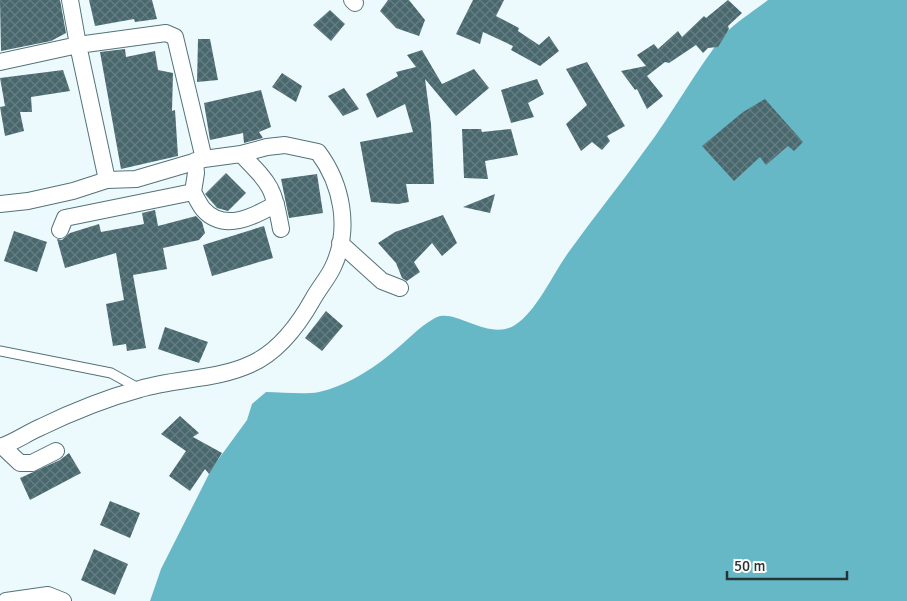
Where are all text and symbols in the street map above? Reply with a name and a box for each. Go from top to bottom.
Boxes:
scale bar [727,548,847,580]
text: 50 m [734,557,765,575]

